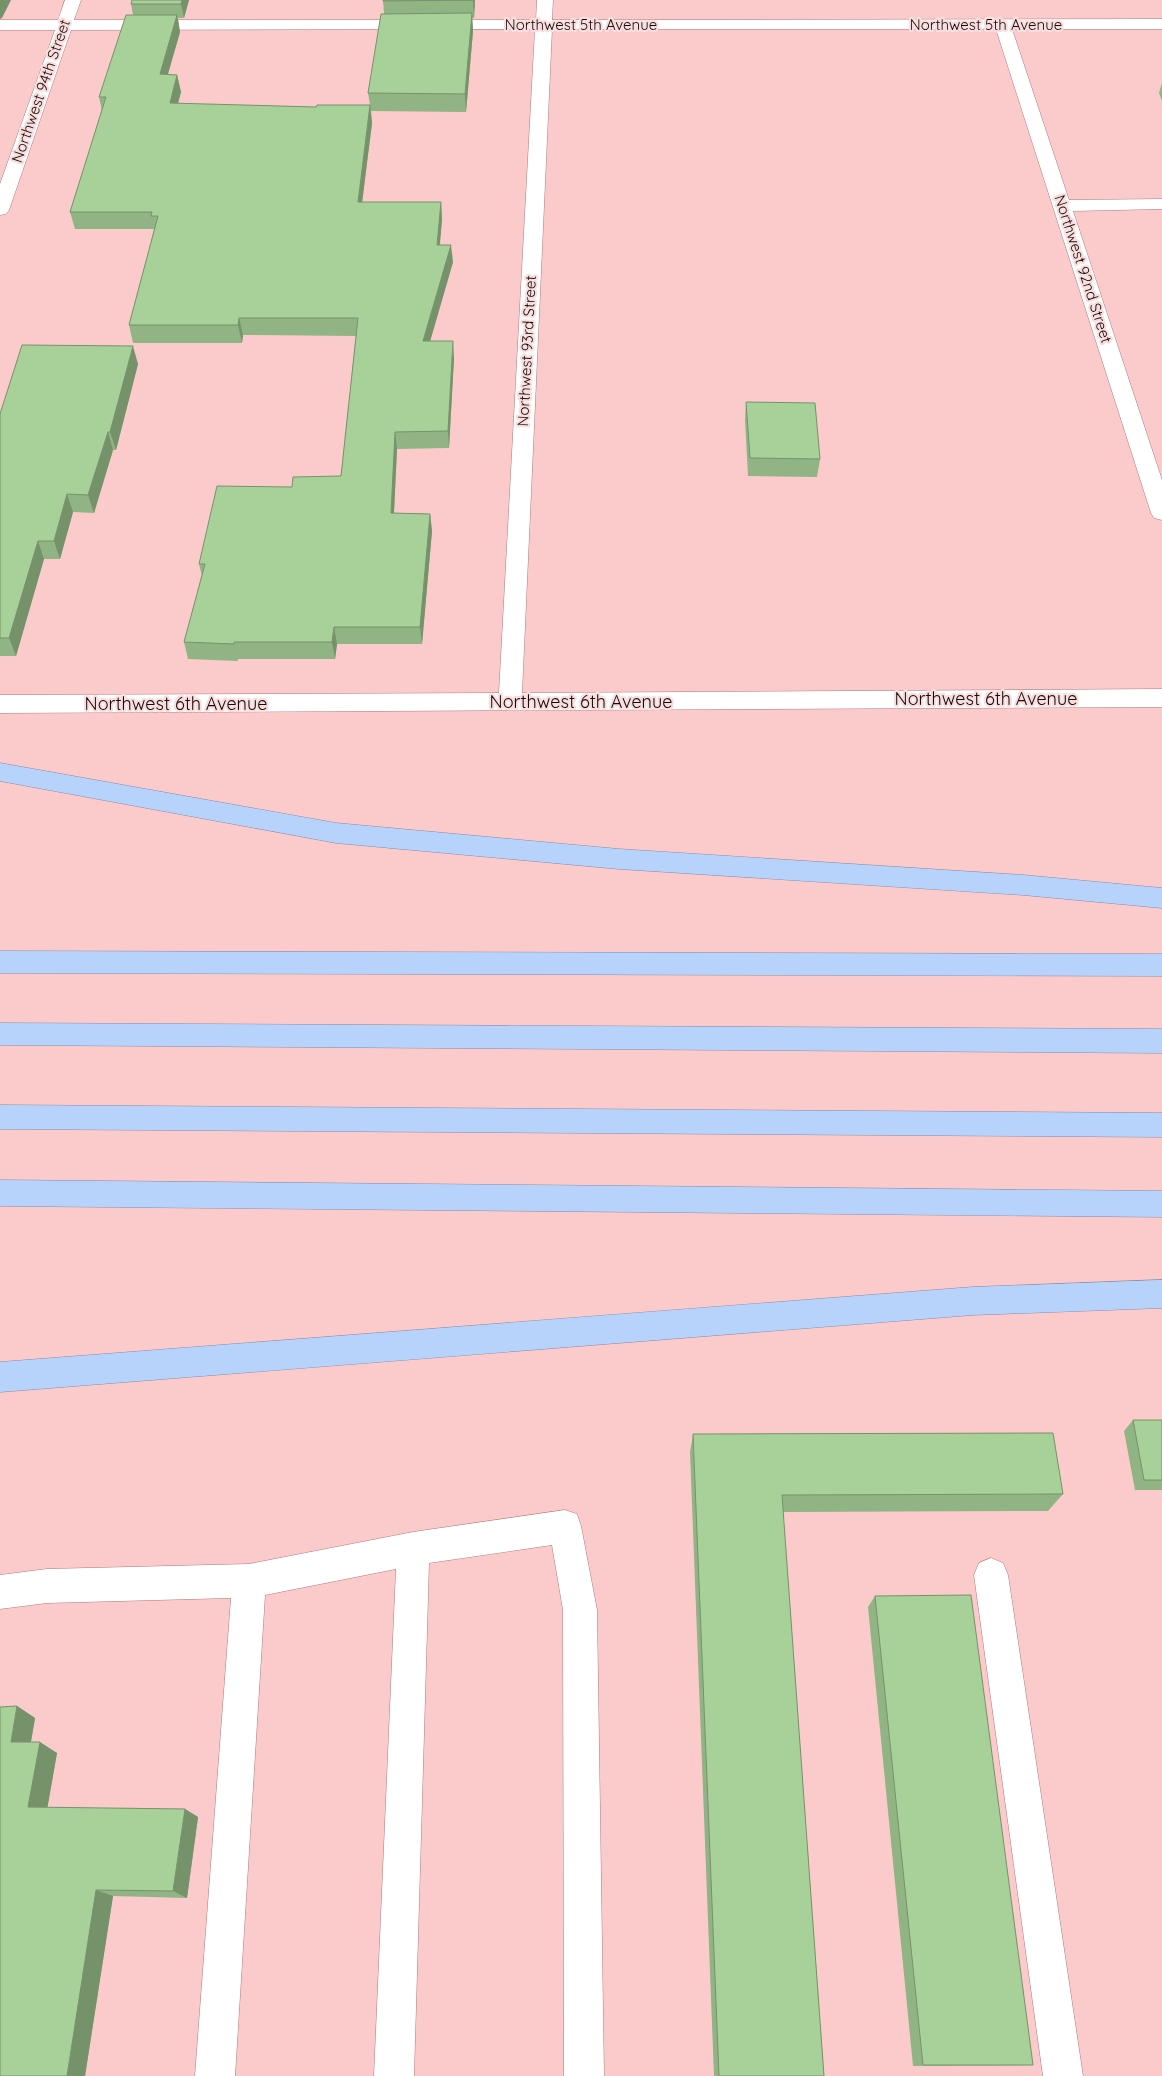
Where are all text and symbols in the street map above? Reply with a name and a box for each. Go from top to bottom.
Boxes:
street label: Northwest 5th Avenue [505,15,657,34]
street label: Northwest 5th Avenue [910,15,1062,34]
street label: Northwest 94th Street [7,17,74,165]
street label: Northwest 92nd Street [1051,192,1116,345]
street label: Northwest 93rd Street [513,275,540,427]
street label: Northwest 6th Avenue [895,687,1077,710]
street label: Northwest 6th Avenue [490,690,672,713]
street label: Northwest 6th Avenue [85,692,267,715]

